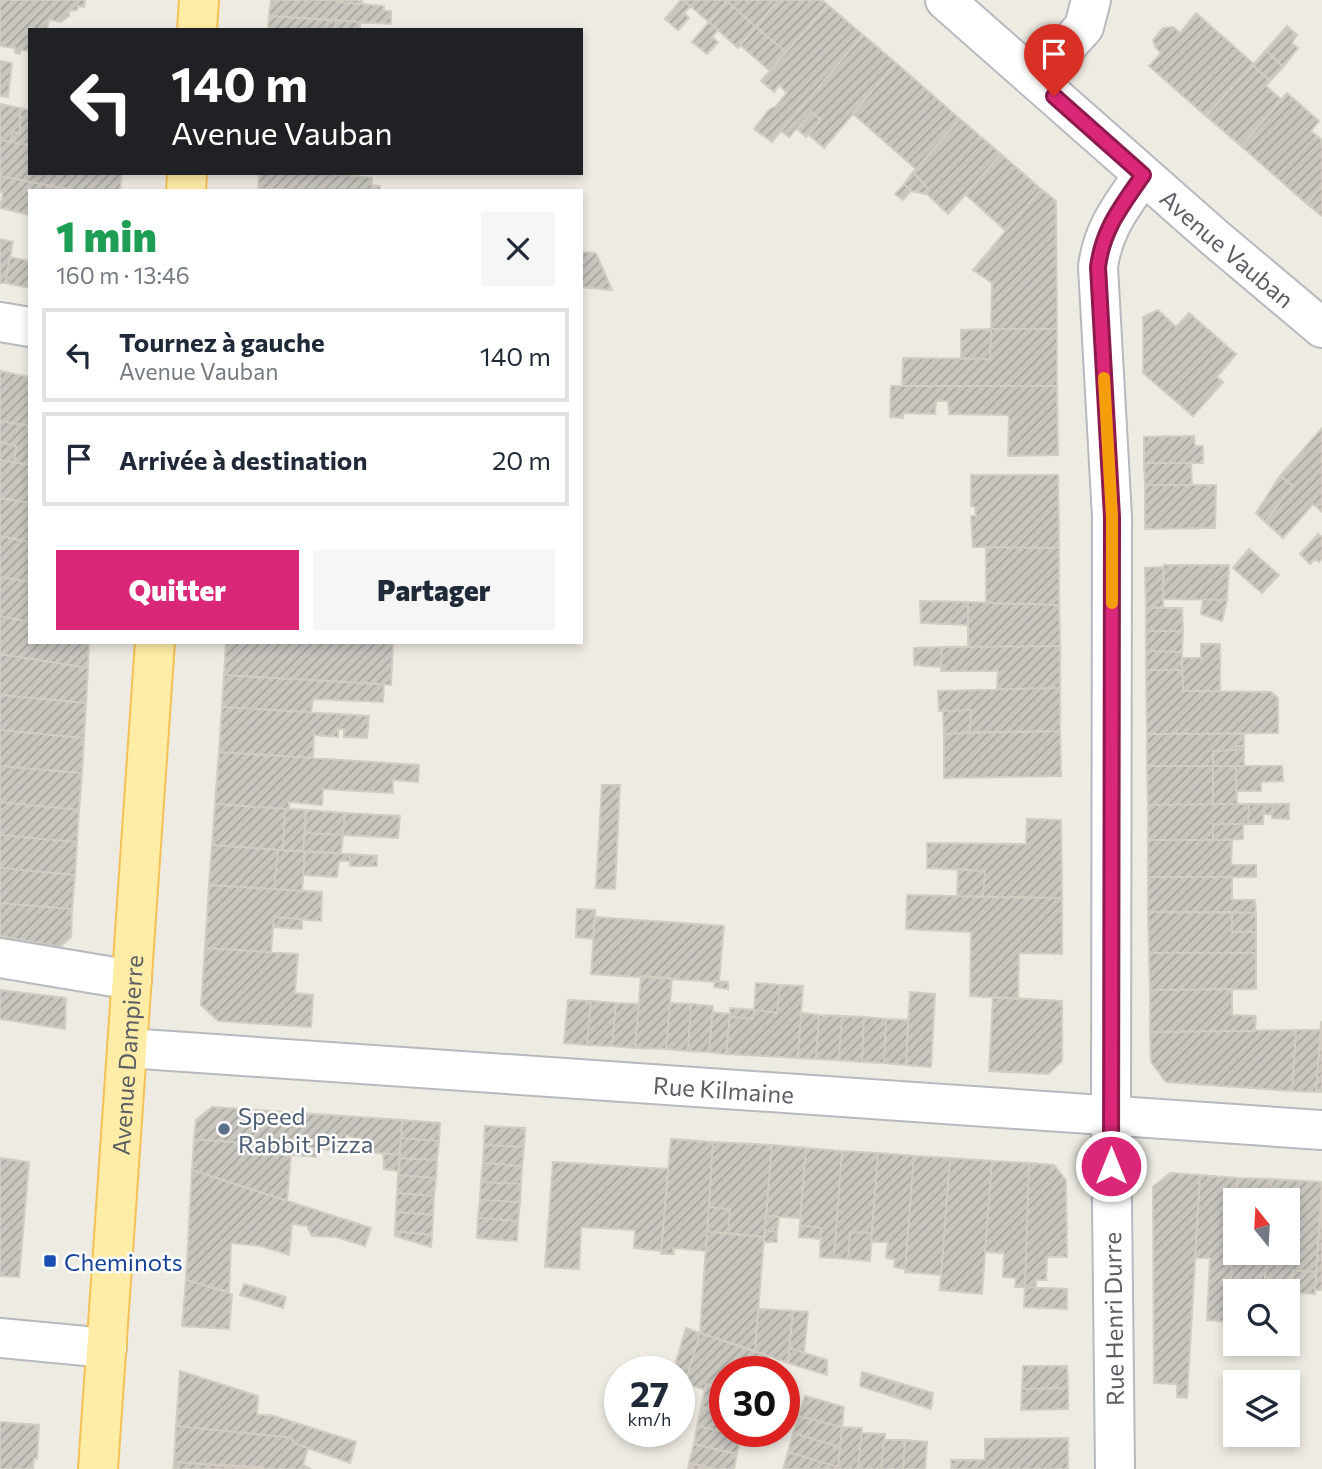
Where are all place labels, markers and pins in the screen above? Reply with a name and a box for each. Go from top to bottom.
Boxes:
pin [1024,24,1084,96]
place label: Speed Rabbit Pizza [238,1101,373,1158]
marker: Speed Rabbit Pizza [216,1121,232,1137]
place label: Cheminots [64,1247,183,1276]
marker: Cheminots [42,1253,58,1269]

